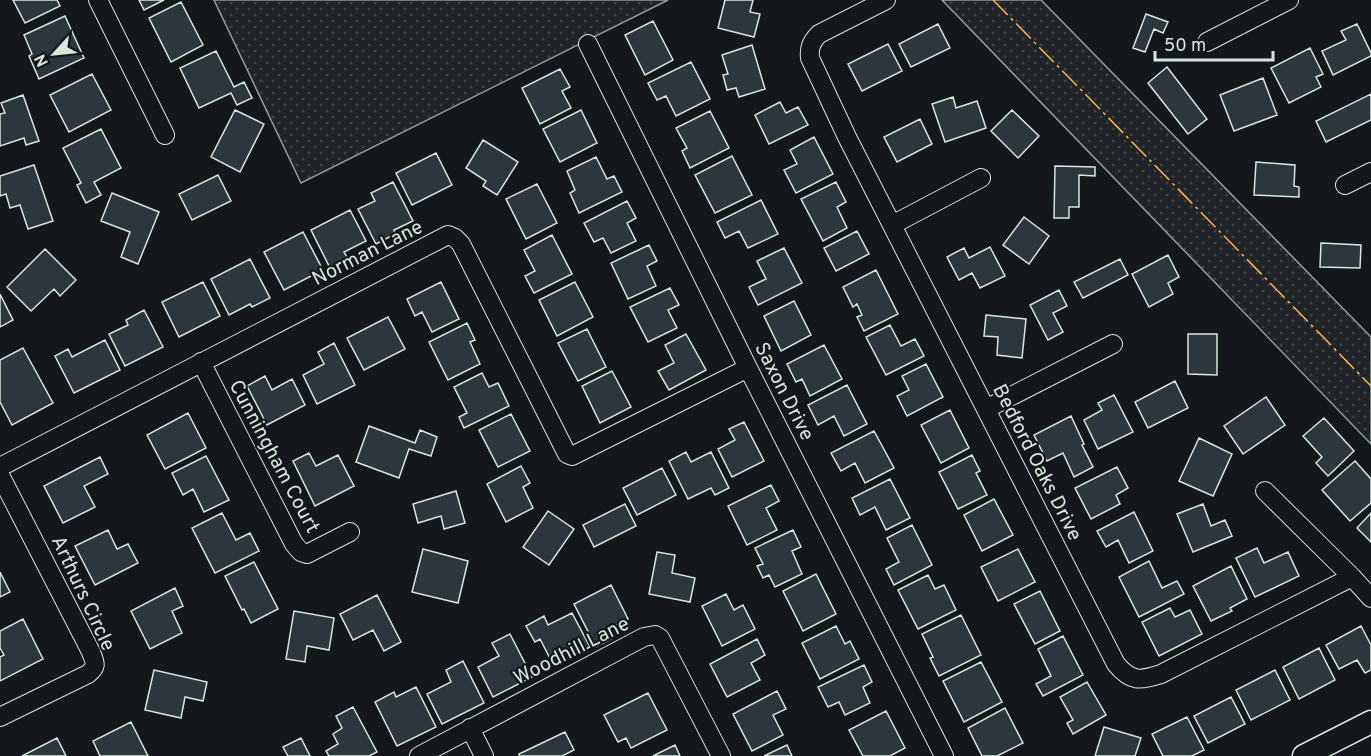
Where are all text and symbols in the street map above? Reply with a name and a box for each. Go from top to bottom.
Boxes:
north arrow [24,24,84,84]
scale bar [1155,24,1274,62]
text: 50 m [1164,35,1206,58]
text: N [31,50,54,70]
street label: Norman Lane [308,215,428,293]
street label: Saxon Drive [747,338,819,445]
street label: Cunningham Court [222,376,325,538]
street label: Bedford Oaks Drive [985,380,1087,546]
street label: Arthurs Circle [44,532,120,656]
street label: Woodhill Lane [510,612,634,692]

